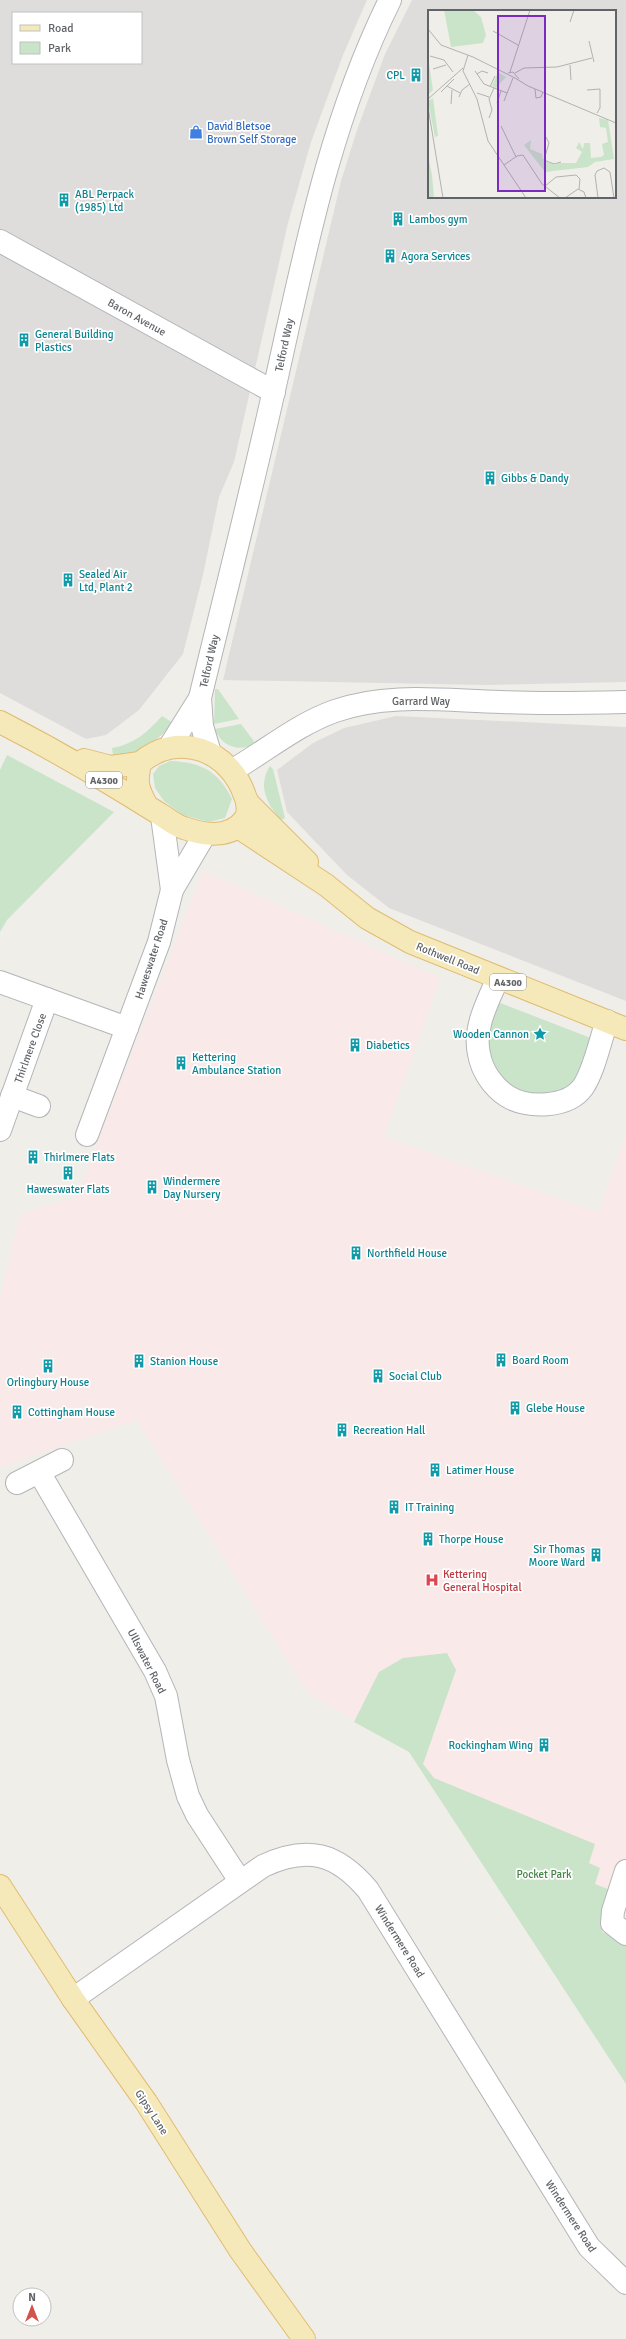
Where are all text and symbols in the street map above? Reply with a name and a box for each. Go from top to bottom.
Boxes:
inset map [428,10,616,198]
legend [12,12,142,64]
text: Road [48,21,74,36]
text: Park [48,41,71,56]
building icon: CPL [408,67,424,83]
place label: CPL [386,69,405,82]
place label: David Bletsoe Brown Self Storage [207,120,297,146]
shop icon: David Bletsoe Brown Self Storage [188,124,204,140]
place label: ABL Perpack (1985) Ltd [75,188,134,214]
building icon: ABL Perpack (1985) Ltd [56,192,72,208]
building icon: Lambos gym [390,211,406,227]
place label: Lambos gym [409,213,468,226]
building icon: Agora Services [382,248,398,264]
place label: Agora Services [401,250,471,263]
street label: Baron Avenue [105,296,168,339]
street label: Telford Way [272,316,297,373]
place label: General Building Plastics [35,328,114,354]
building icon: General Building Plastics [16,332,32,348]
building icon: Gibbs & Dandy [482,470,498,486]
place label: Gibbs & Dandy [501,472,570,485]
place label: Sealed Air Ltd, Plant 2 [79,568,133,594]
building icon: Sealed Air Ltd, Plant 2 [60,572,76,588]
street label: Telford Way [197,632,222,689]
street label: Garrard Way [392,695,451,708]
road number: A4300 [86,772,122,788]
street label: Haweswater Road [132,917,171,1001]
street label: Rothwell Road [414,940,482,977]
road number: A4300 [490,974,526,990]
street label: Thirlmere Close [12,1011,49,1085]
place icon: Wooden Cannon [532,1026,548,1042]
place label: Wooden Cannon [453,1028,529,1041]
building icon: Diabetics [347,1037,363,1053]
place label: Diabetics [366,1039,410,1052]
place label: Kettering Ambulance Station [192,1051,281,1077]
building icon: Kettering Ambulance Station [173,1055,189,1071]
building icon: Thirlmere Flats [25,1149,41,1165]
place label: Thirlmere Flats [44,1151,115,1164]
building icon: Haweswater Flats [60,1165,76,1181]
place label: Windermere Day Nursery [163,1175,221,1201]
building icon: Windermere Day Nursery [144,1179,160,1195]
place label: Haweswater Flats [26,1183,110,1196]
building icon: Northfield House [348,1245,364,1261]
place label: Northfield House [367,1247,447,1260]
building icon: Board Room [493,1352,509,1368]
building icon: Stanion House [131,1353,147,1369]
place label: Board Room [512,1354,569,1367]
place label: Stanion House [150,1355,218,1368]
building icon: Orlingbury House [40,1358,56,1374]
building icon: Social Club [370,1368,386,1384]
place label: Social Club [389,1370,442,1383]
place label: Orlingbury House [7,1376,89,1389]
building icon: Glebe House [507,1400,523,1416]
place label: Glebe House [526,1402,585,1415]
building icon: Cottingham House [9,1404,25,1420]
place label: Cottingham House [28,1406,115,1419]
building icon: Recreation Hall [334,1422,350,1438]
place label: Recreation Hall [353,1424,425,1437]
building icon: Latimer House [427,1462,443,1478]
place label: Latimer House [446,1464,514,1477]
building icon: IT Training [386,1499,402,1515]
place label: IT Training [405,1501,454,1514]
building icon: Thorpe House [420,1531,436,1547]
place label: Thorpe House [439,1533,503,1546]
place label: Sir Thomas Moore Ward [529,1543,585,1569]
building icon: Sir Thomas Moore Ward [588,1547,604,1563]
place label: Kettering General Hospital [443,1568,522,1594]
hospital icon: Kettering General Hospital [424,1572,440,1588]
street label: Ullswater Road [125,1627,169,1696]
building icon: Rockingham Wing [536,1737,552,1753]
place label: Rockingham Wing [449,1739,533,1752]
park label: Pocket Park [516,1868,572,1881]
street label: Windermere Road [372,1903,427,1980]
street label: Gipsy Lane [132,2087,171,2137]
street label: Windermere Road [542,2178,599,2255]
north arrow [12,2287,52,2327]
text: N [28,2291,36,2304]

